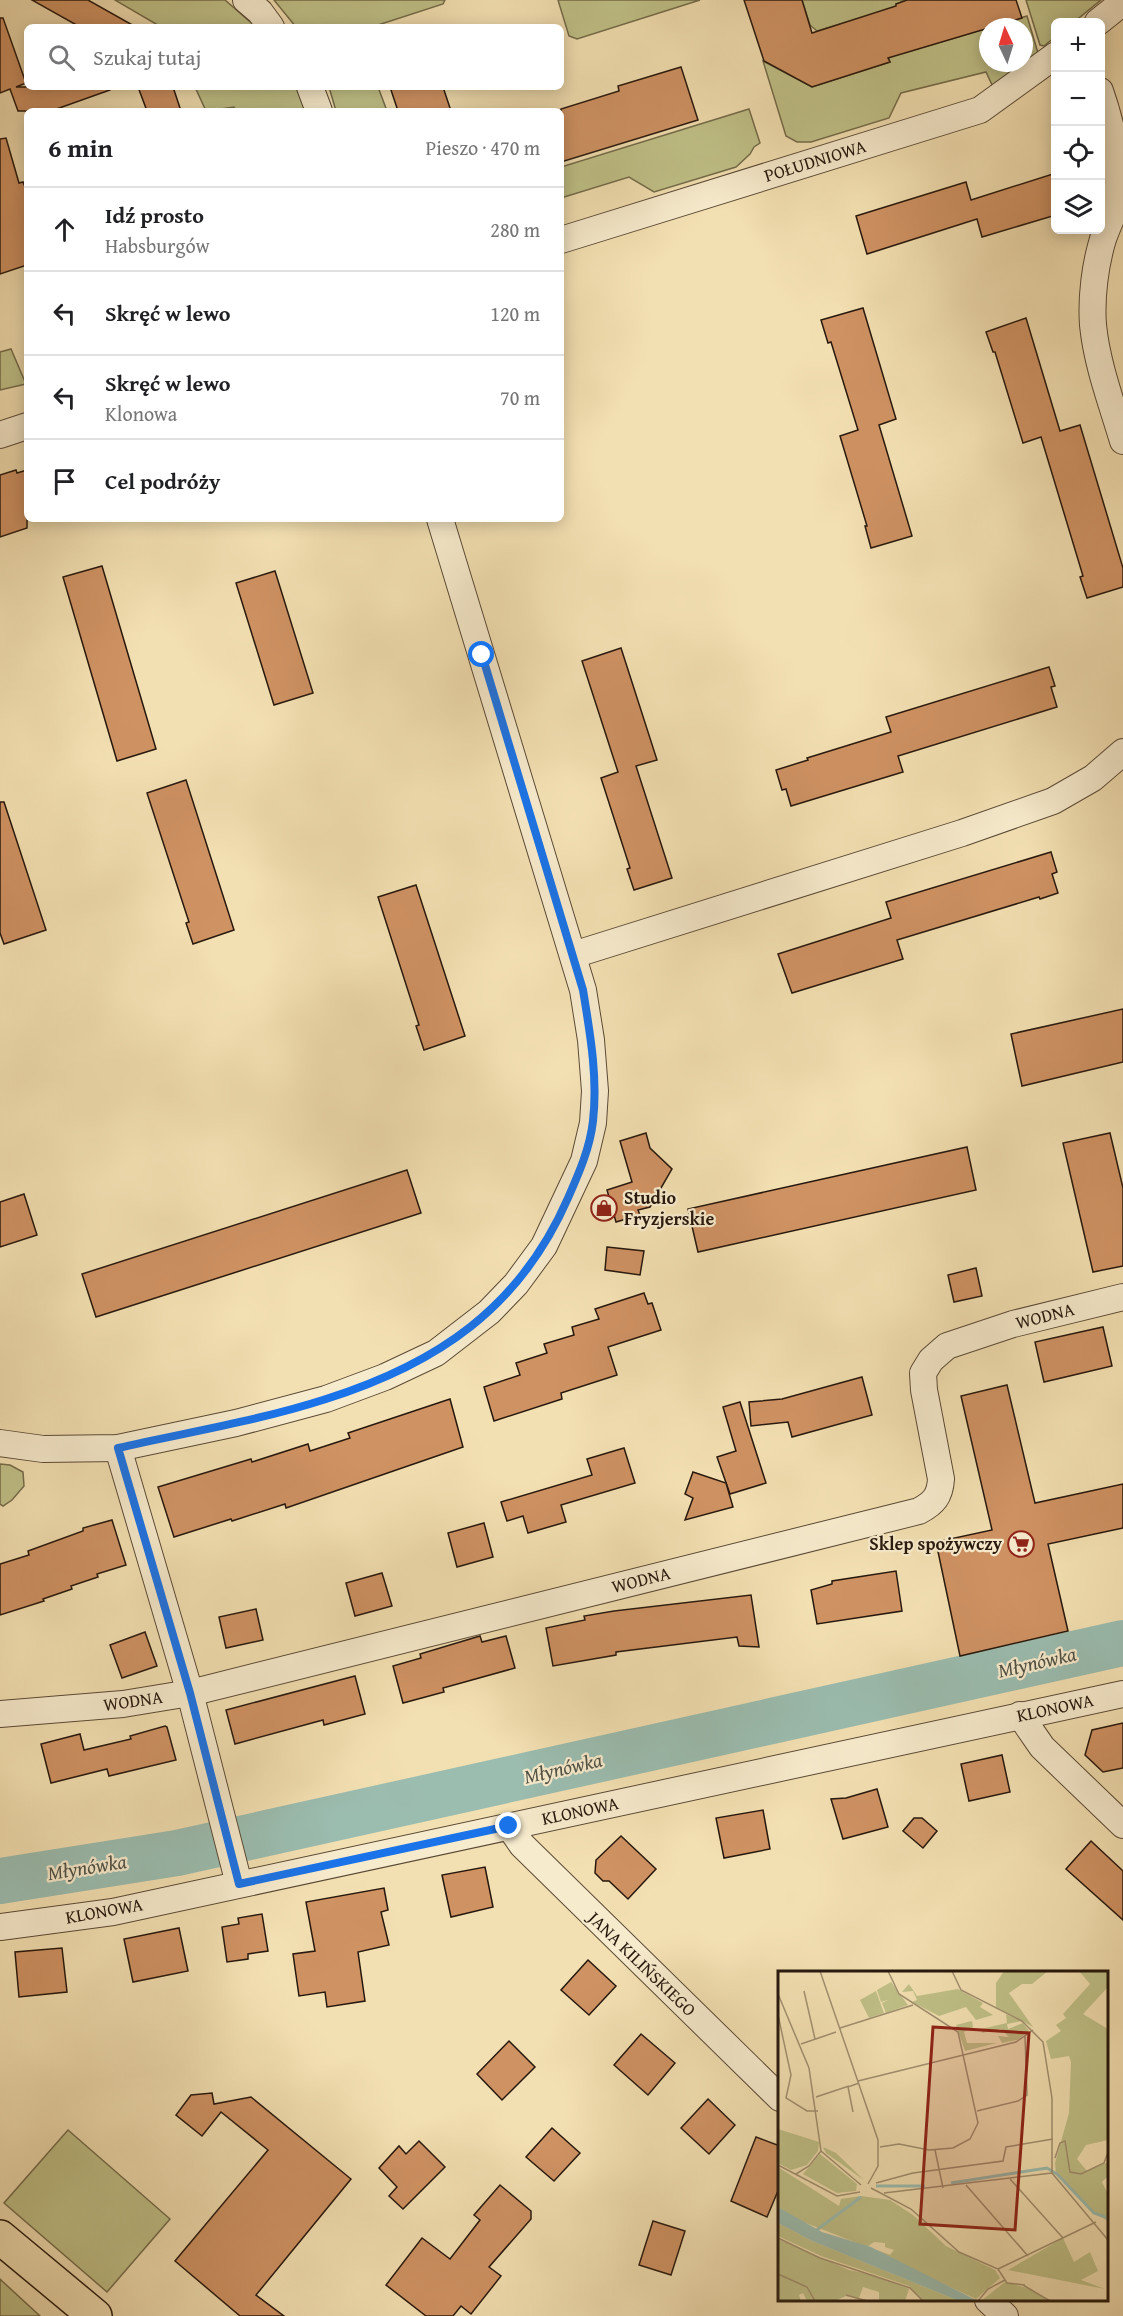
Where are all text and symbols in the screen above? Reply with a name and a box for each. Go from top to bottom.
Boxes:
north arrow [979,18,1033,72]
map controls [1051,18,1105,234]
button: + [1051,18,1105,72]
search box [24,24,564,90]
icon: search [45,41,78,74]
text: Szukaj tutaj [93,41,201,73]
button: − [1051,72,1105,126]
button: locate [1051,126,1105,180]
text: 6 min [48,128,113,167]
street label: POŁUDNIOWA [761,132,869,189]
text: Pieszo · 470 m [426,133,540,162]
button: layers [1051,180,1105,234]
text: Idź prosto [105,199,204,231]
icon: ahead [48,213,81,246]
text: 280 m [490,215,540,244]
text: Habsburgów [105,231,210,260]
icon: left [48,297,81,330]
text: Skręć w lewo [105,297,231,329]
text: 120 m [490,299,540,328]
text: Skręć w lewo [105,367,231,399]
icon: left [48,381,81,414]
text: 70 m [500,383,540,412]
text: Klonowa [105,399,177,428]
icon: arrive [48,465,81,498]
text: Cel podróży [105,465,220,497]
route start [468,641,494,667]
place label: Studio Fryzjerskie [624,1184,714,1232]
shop icon: Studio Fryzjerskie [589,1193,619,1223]
street label: WODNA [1013,1295,1077,1336]
supermarket icon: Sklep spożywczy [1006,1529,1036,1559]
place label: Sklep spożywczy [869,1530,1003,1557]
street label: WODNA [609,1559,673,1600]
water label: Młynówka [995,1638,1080,1685]
street label: WODNA [102,1683,164,1718]
street label: KLONOWA [1014,1686,1096,1729]
water label: Młynówka [521,1744,606,1791]
street label: KLONOWA [539,1789,621,1832]
route end [495,1812,521,1838]
water label: Młynówka [45,1846,129,1887]
street label: KLONOWA [63,1890,145,1931]
street label: JANA KILIŃSKIEGO [581,1904,703,2022]
inset map [778,1971,1108,2301]

